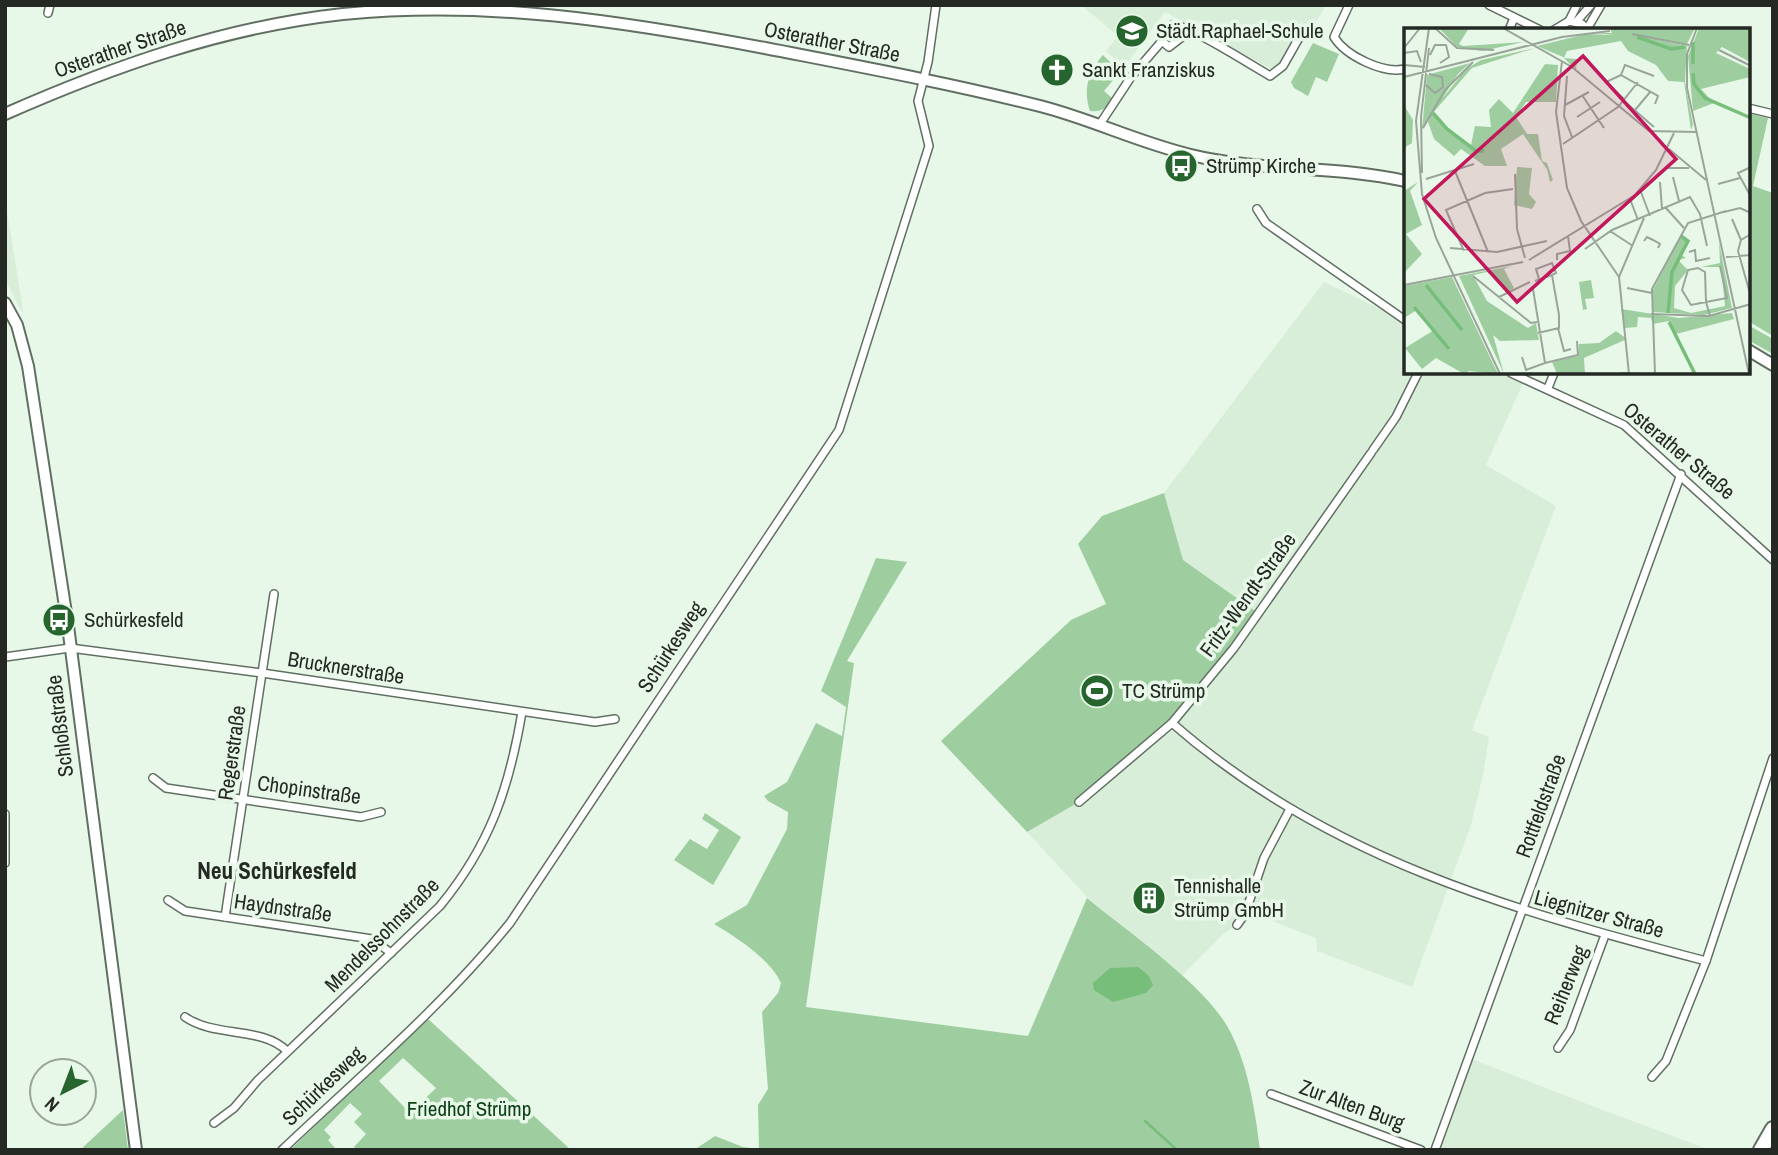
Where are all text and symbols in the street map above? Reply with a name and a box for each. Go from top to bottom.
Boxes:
street label: Osterather Straße [50,12,190,85]
school or university icon: Städt.Raphael-Schule [1113,12,1151,50]
street label: Osterather Straße [762,14,903,69]
place label: Städt.Raphael-Schule [1156,16,1324,45]
inset map [1404,28,1750,374]
church icon: Sankt Franziskus [1038,51,1076,89]
place label: Sankt Franziskus [1082,55,1215,84]
bus stop icon: Strümp Kirche [1162,147,1200,185]
place label: Strümp Kirche [1206,151,1316,180]
street label: Osterather Straße [1617,395,1741,506]
street label: Fritz-Wendt-Straße [1193,527,1303,663]
street label: Schürkesweg [630,595,711,698]
bus stop icon: Schürkesfeld [40,601,78,639]
place label: Schürkesfeld [84,605,184,634]
street label: Brucknerstraße [286,644,406,691]
sports icon: TC Strümp [1078,672,1116,710]
street label: Schloßstraße [39,673,80,779]
place label: TC Strümp [1122,676,1205,705]
street label: Regerstraße [210,704,253,802]
street label: Rottfeldstraße [1508,750,1573,862]
street label: Chopinstraße [255,768,363,811]
district label: Neu Schürkesfeld [197,855,357,886]
street label: Mendelssohnstraße [318,871,445,998]
place label: Tennishalle Strümp GmbH [1174,871,1284,924]
building icon: Tennishalle Strümp GmbH [1130,879,1168,917]
street label: Liegnitzer Straße [1531,882,1667,945]
street label: Haydnstraße [232,886,334,929]
street label: Reiherweg [1536,940,1595,1029]
street label: Schürkesweg [275,1039,370,1132]
north arrow [28,1057,98,1127]
street label: Zur Alten Burg [1295,1072,1409,1137]
text: N [39,1091,65,1118]
park label: Friedhof Strümp [407,1094,531,1123]

